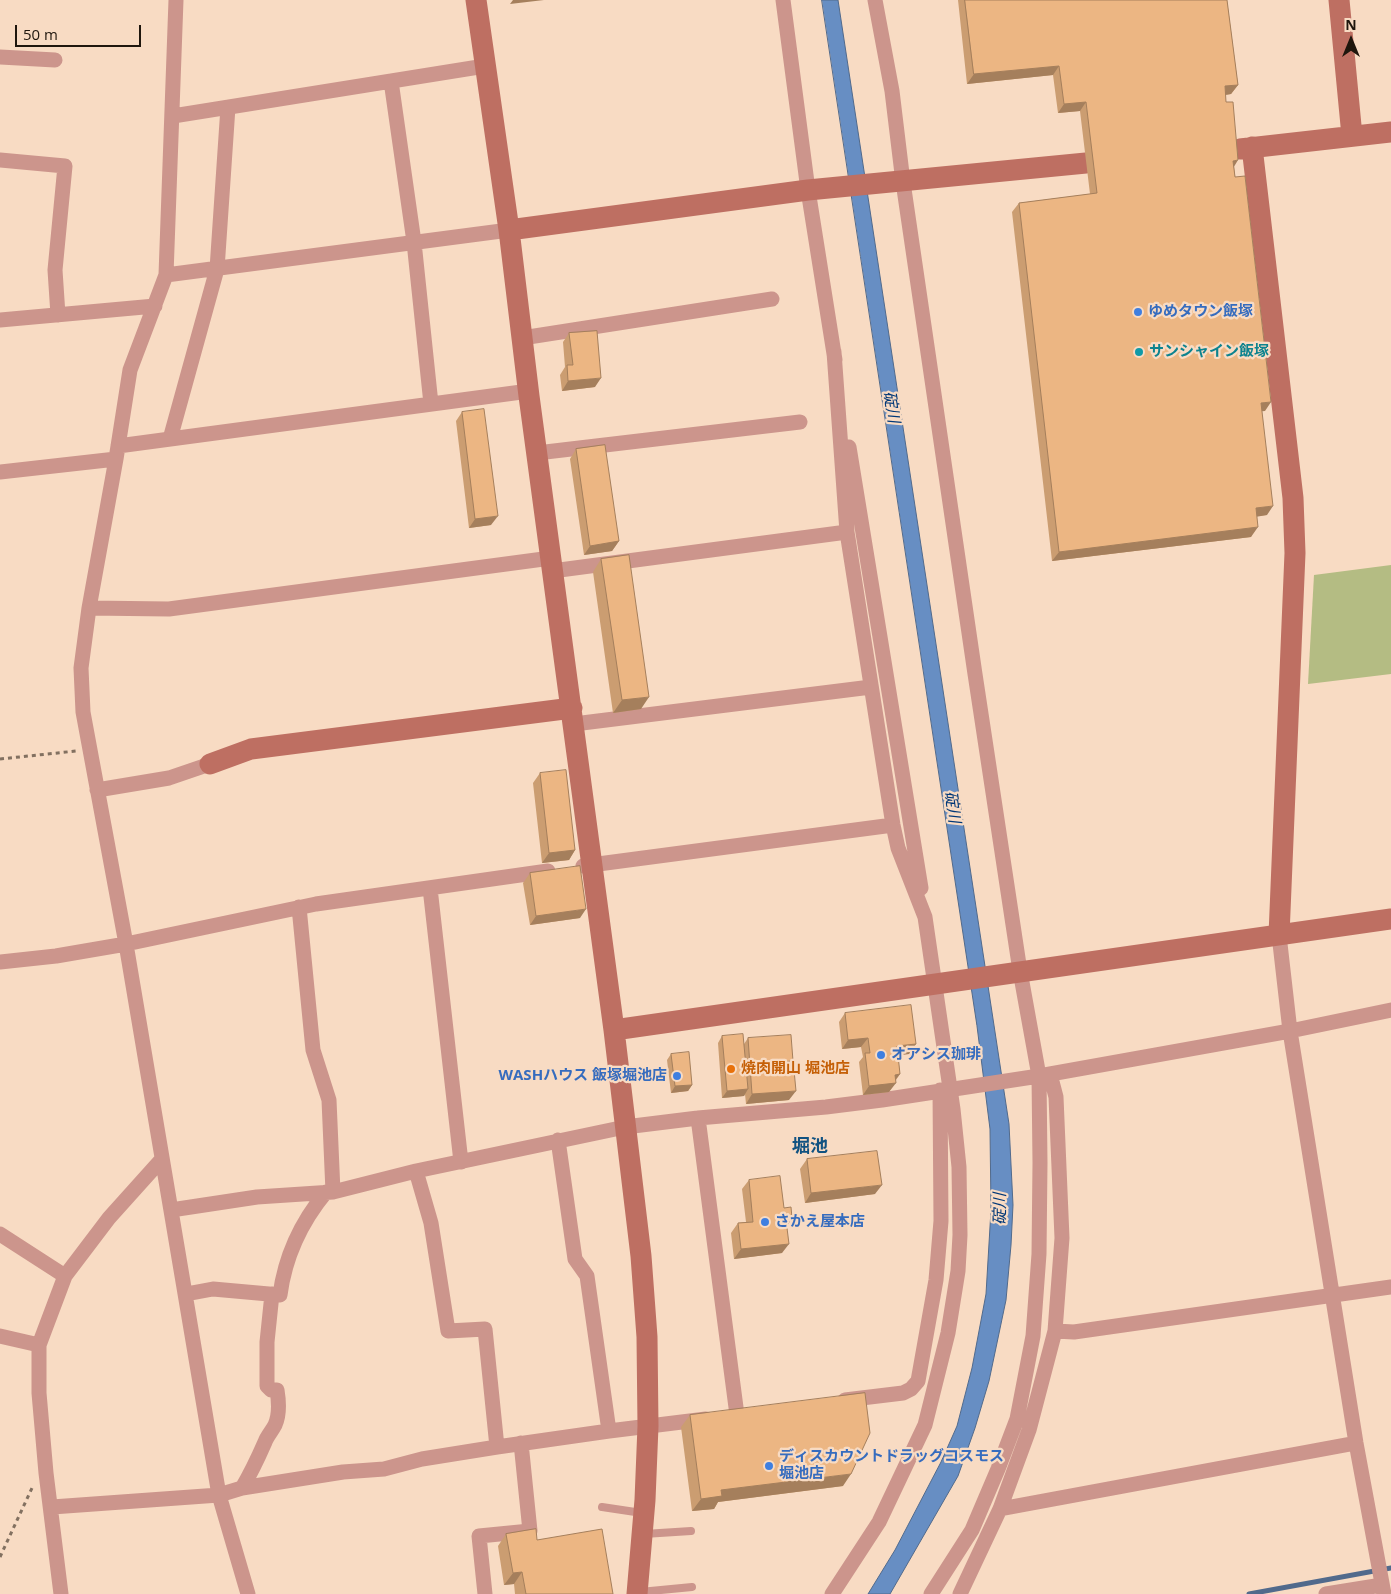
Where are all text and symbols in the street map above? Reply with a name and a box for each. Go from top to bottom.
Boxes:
scale bar [18,15,144,47]
north arrow [1326,15,1376,65]
text: N [1345,15,1357,34]
text: 50 m [23,24,58,44]
place label: ゆめタウン飯塚 [1148,303,1253,321]
marker: ゆめタウン飯塚 [1132,306,1144,318]
place label: サンシャイン飯塚 [1149,343,1269,361]
marker: サンシャイン飯塚 [1133,346,1145,358]
water label: 碇川 [879,390,903,424]
water label: 碇川 [940,790,964,824]
place label: オアシス珈琲 [891,1046,981,1064]
marker: オアシス珈琲 [875,1049,887,1061]
place label: 焼肉開山 堀池店 [741,1060,850,1078]
marker: 焼肉開山 堀池店 [725,1063,737,1075]
place label: WASHハウス 飯塚堀池店 [499,1067,667,1085]
marker: WASHハウス 飯塚堀池店 [671,1070,683,1082]
district label: 堀池 [792,1136,828,1158]
water label: 碇川 [990,1193,1010,1225]
place label: さかえ屋本店 [775,1213,865,1231]
marker: さかえ屋本店 [759,1216,771,1228]
place label: ディスカウントドラッグコスモス 堀池店 [779,1448,1004,1483]
marker: ディスカウントドラッグコスモス 堀池店 [763,1460,775,1472]

